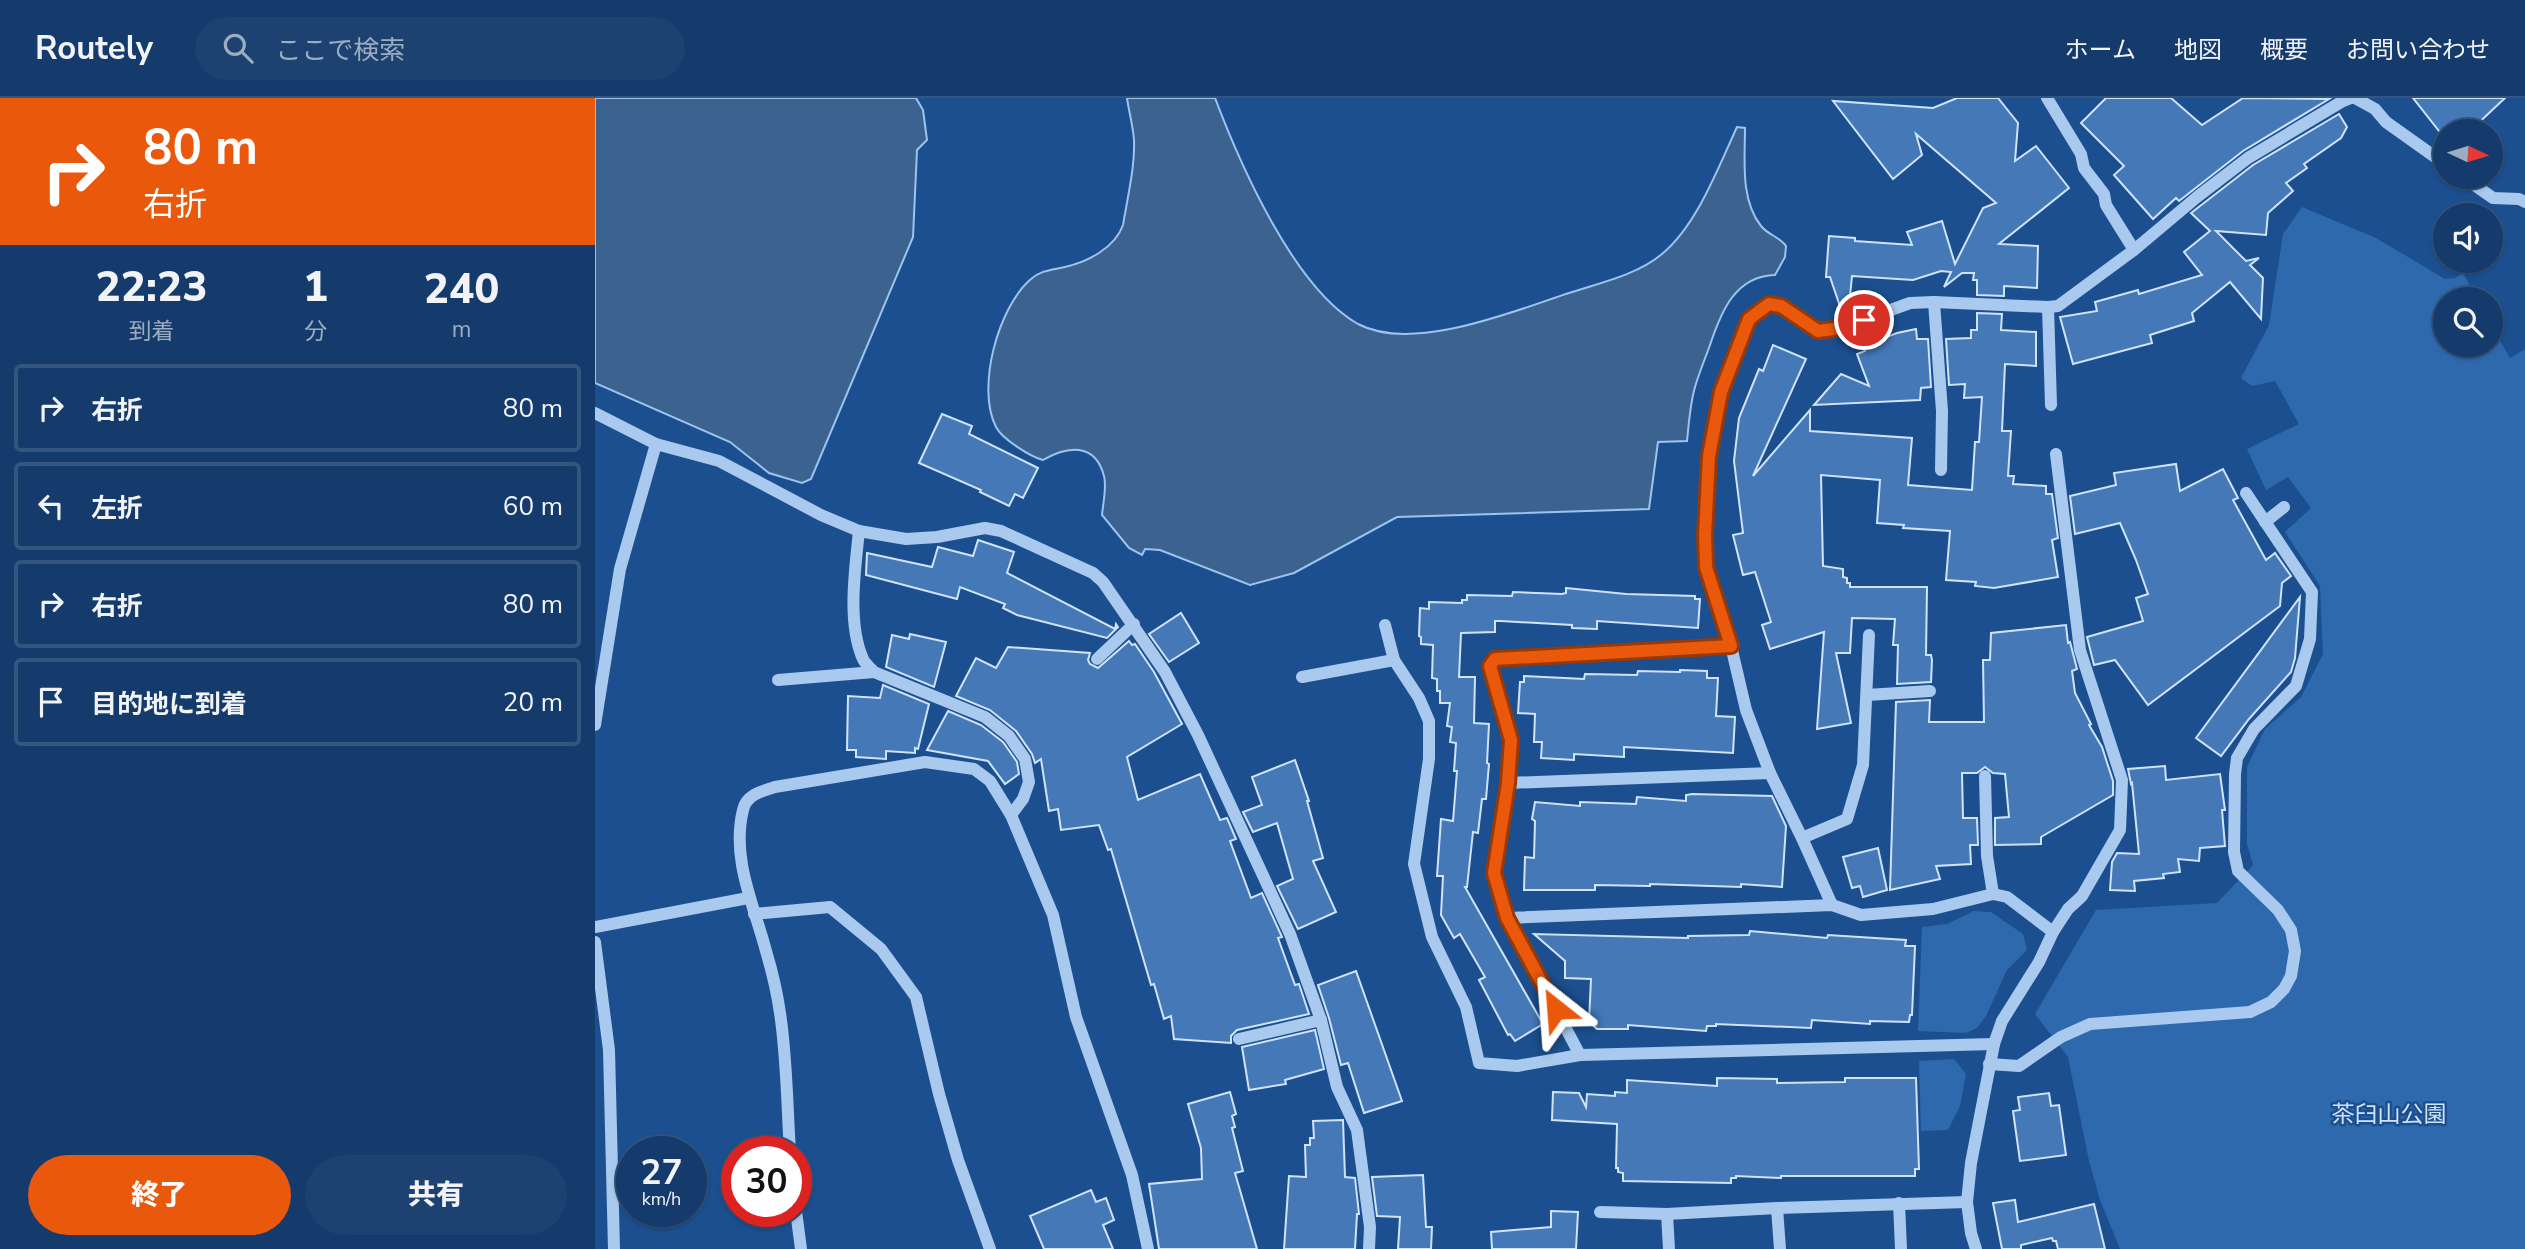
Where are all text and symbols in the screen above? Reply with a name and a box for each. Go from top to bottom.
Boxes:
search box [195,17,685,80]
text: Routely [35,26,153,71]
icon: search [219,29,257,67]
text: ここで検索 [275,33,405,68]
text: ホーム [2065,34,2136,66]
text: 地図 [2174,34,2222,66]
text: 概要 [2260,34,2308,66]
text: お問い合わせ [2346,34,2490,66]
text: 80 m [143,114,258,181]
north arrow [2433,119,2503,189]
map controls [2433,119,2503,357]
icon: right [28,126,119,217]
text: 右折 [143,183,207,226]
button: sound [2433,203,2503,273]
text: 22:23 [96,259,207,316]
text: 1 [303,259,328,316]
text: 240 [424,261,499,318]
button: search [2433,287,2503,357]
pin [1834,290,1894,350]
icon: arrive [1845,301,1883,339]
text: m [452,314,471,345]
text: 到着 [128,316,174,347]
text: 分 [304,316,327,347]
icon: right [32,389,70,427]
text: 80 m [503,391,563,426]
text: 右折 [91,393,143,428]
icon: left [32,487,70,525]
text: 60 m [503,489,563,524]
text: 左折 [91,491,143,526]
icon: right [32,585,70,623]
text: 80 m [503,587,563,622]
text: 右折 [91,589,143,624]
icon: arrive [32,683,70,721]
text: 20 m [503,685,563,720]
text: 目的地に到着 [91,687,247,722]
position arrow [1519,972,1593,1046]
park label: 茶臼山公園 [2332,1099,2447,1130]
speed limit sign: 30 [721,1136,812,1227]
text: 27 [640,1149,683,1196]
button: 終了 [28,1155,291,1235]
button: 共有 [305,1155,567,1235]
text: km/h [642,1187,681,1211]

